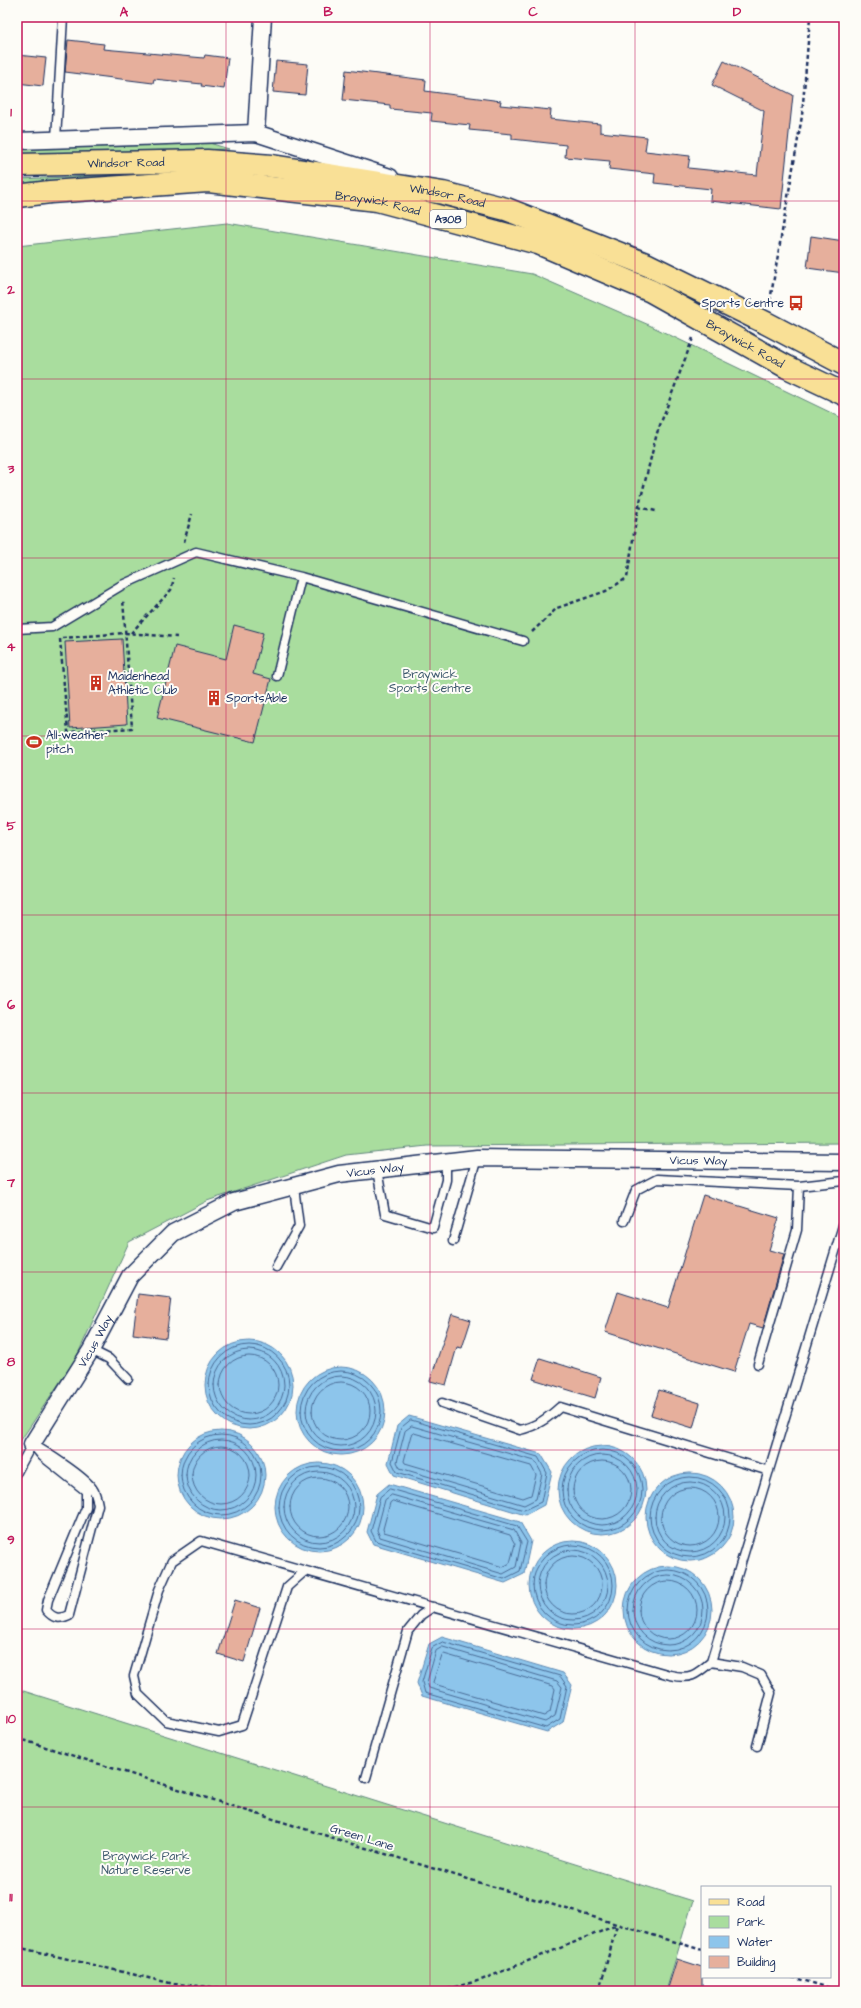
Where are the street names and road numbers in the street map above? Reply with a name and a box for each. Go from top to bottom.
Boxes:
street label: Windsor Road [87,154,165,173]
street label: Windsor Road [408,180,487,212]
street label: Braywick Road [334,187,422,220]
road number: A308 [430,210,466,228]
street label: Braywick Road [703,315,787,373]
street label: Vicus Way [669,1152,728,1171]
street label: Vicus Way [346,1158,406,1182]
street label: Vicus Way [74,1311,118,1371]
street label: Green Lane [328,1820,396,1855]

